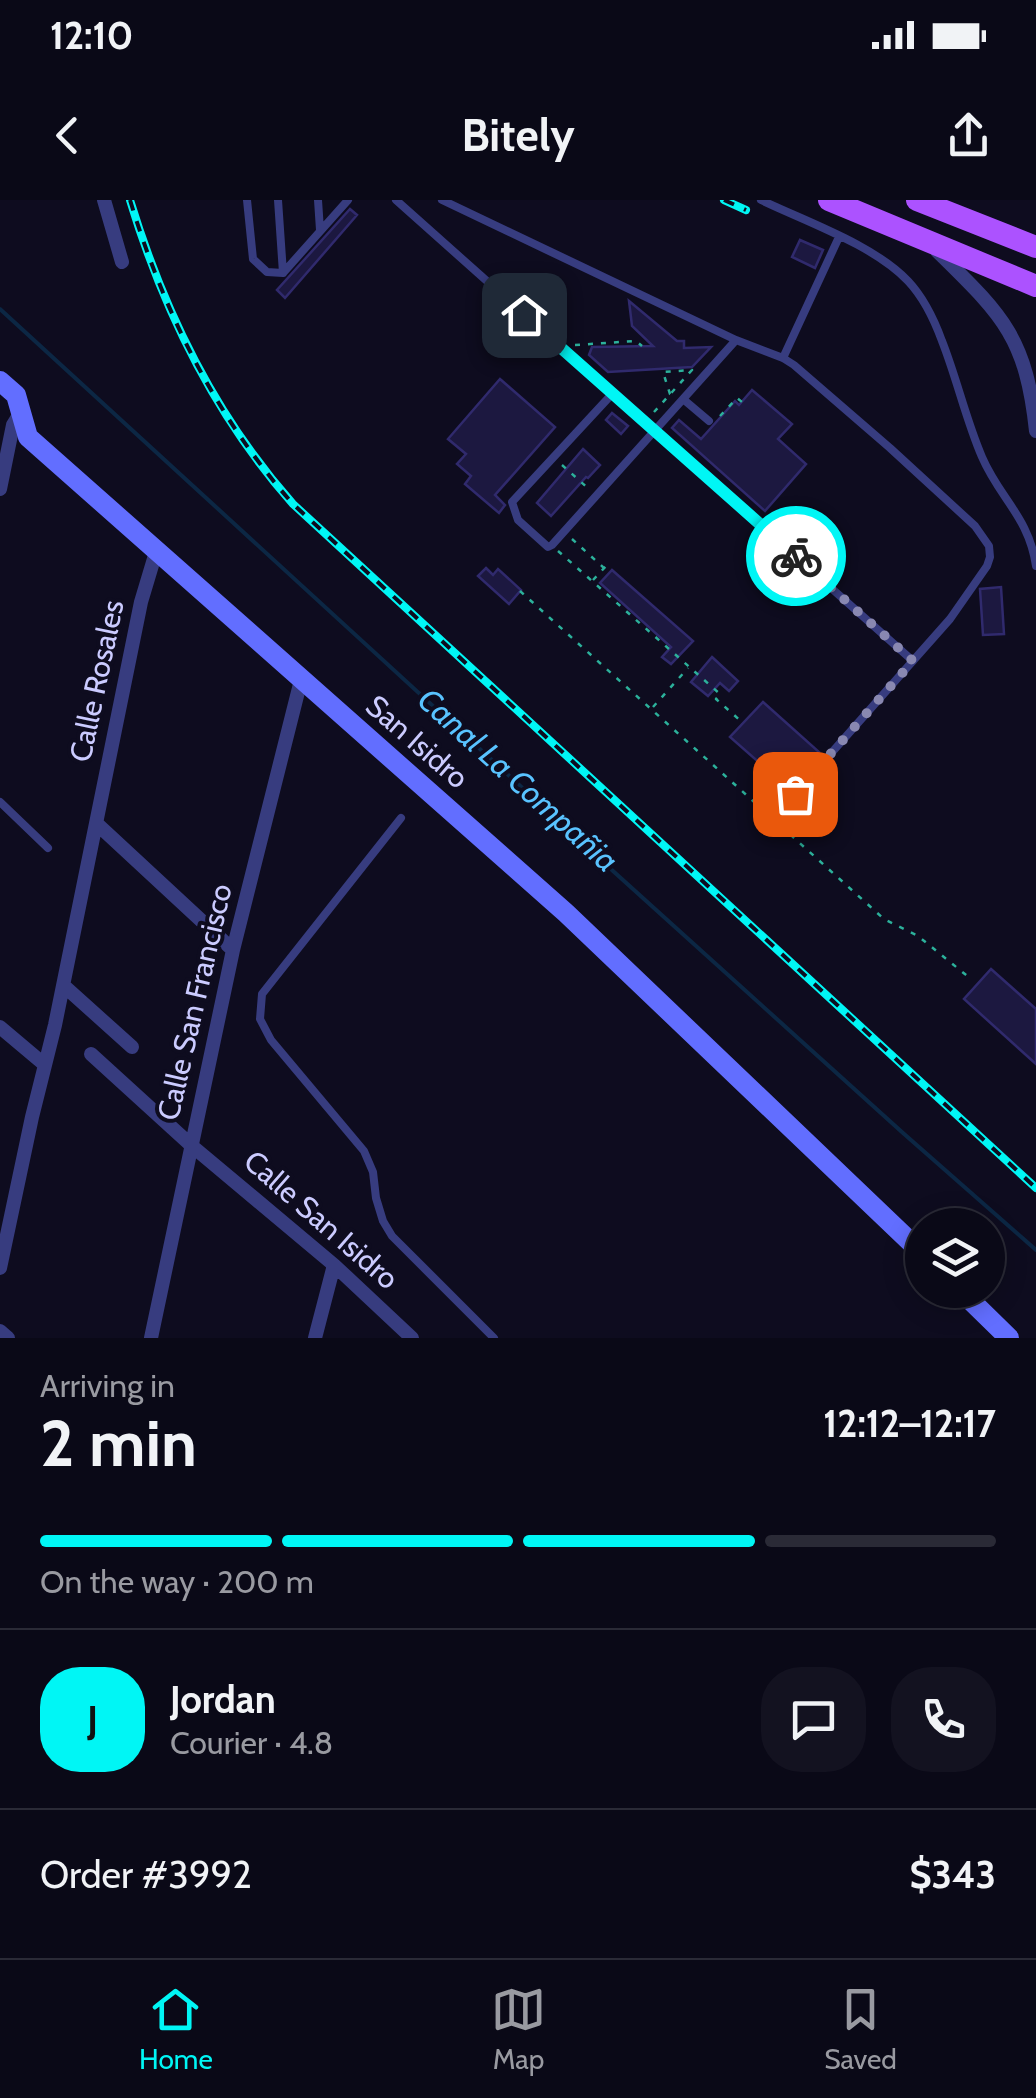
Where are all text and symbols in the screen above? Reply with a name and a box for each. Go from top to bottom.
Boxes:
text: 12:10 [50,12,133,59]
icon: back [40,108,95,163]
text: Bitely [461,108,575,162]
icon: share [941,108,996,163]
pin [482,273,567,358]
icon: home [497,288,552,343]
courier [746,506,846,606]
icon: bike [769,529,824,584]
street label: Calle Rosales [61,597,132,765]
water label: Canal La Compañia [410,679,626,880]
street label: San Isidro [358,687,476,796]
pin [753,752,838,837]
icon: bag [768,767,823,822]
street label: Calle San Francisco [149,880,240,1124]
street label: Calle San Isidro [236,1142,406,1297]
map controls [905,1208,1005,1308]
button: layers [905,1208,1005,1308]
text: Arriving in [40,1366,175,1405]
text: 12:12–12:17 [823,1400,996,1447]
text: 2 min [40,1403,197,1482]
text: On the way · 200 m [40,1562,314,1601]
button: chat [761,1667,866,1772]
button: phone [891,1667,996,1772]
text: Jordan [170,1676,276,1723]
text: J [87,1696,98,1743]
text: Courier · 4.8 [170,1723,333,1762]
text: Order #3992 [40,1851,252,1898]
text: $343 [909,1851,996,1898]
tab: Home [139,1982,213,2076]
tab: Map [491,1982,546,2076]
tab: Saved [824,1982,897,2076]

